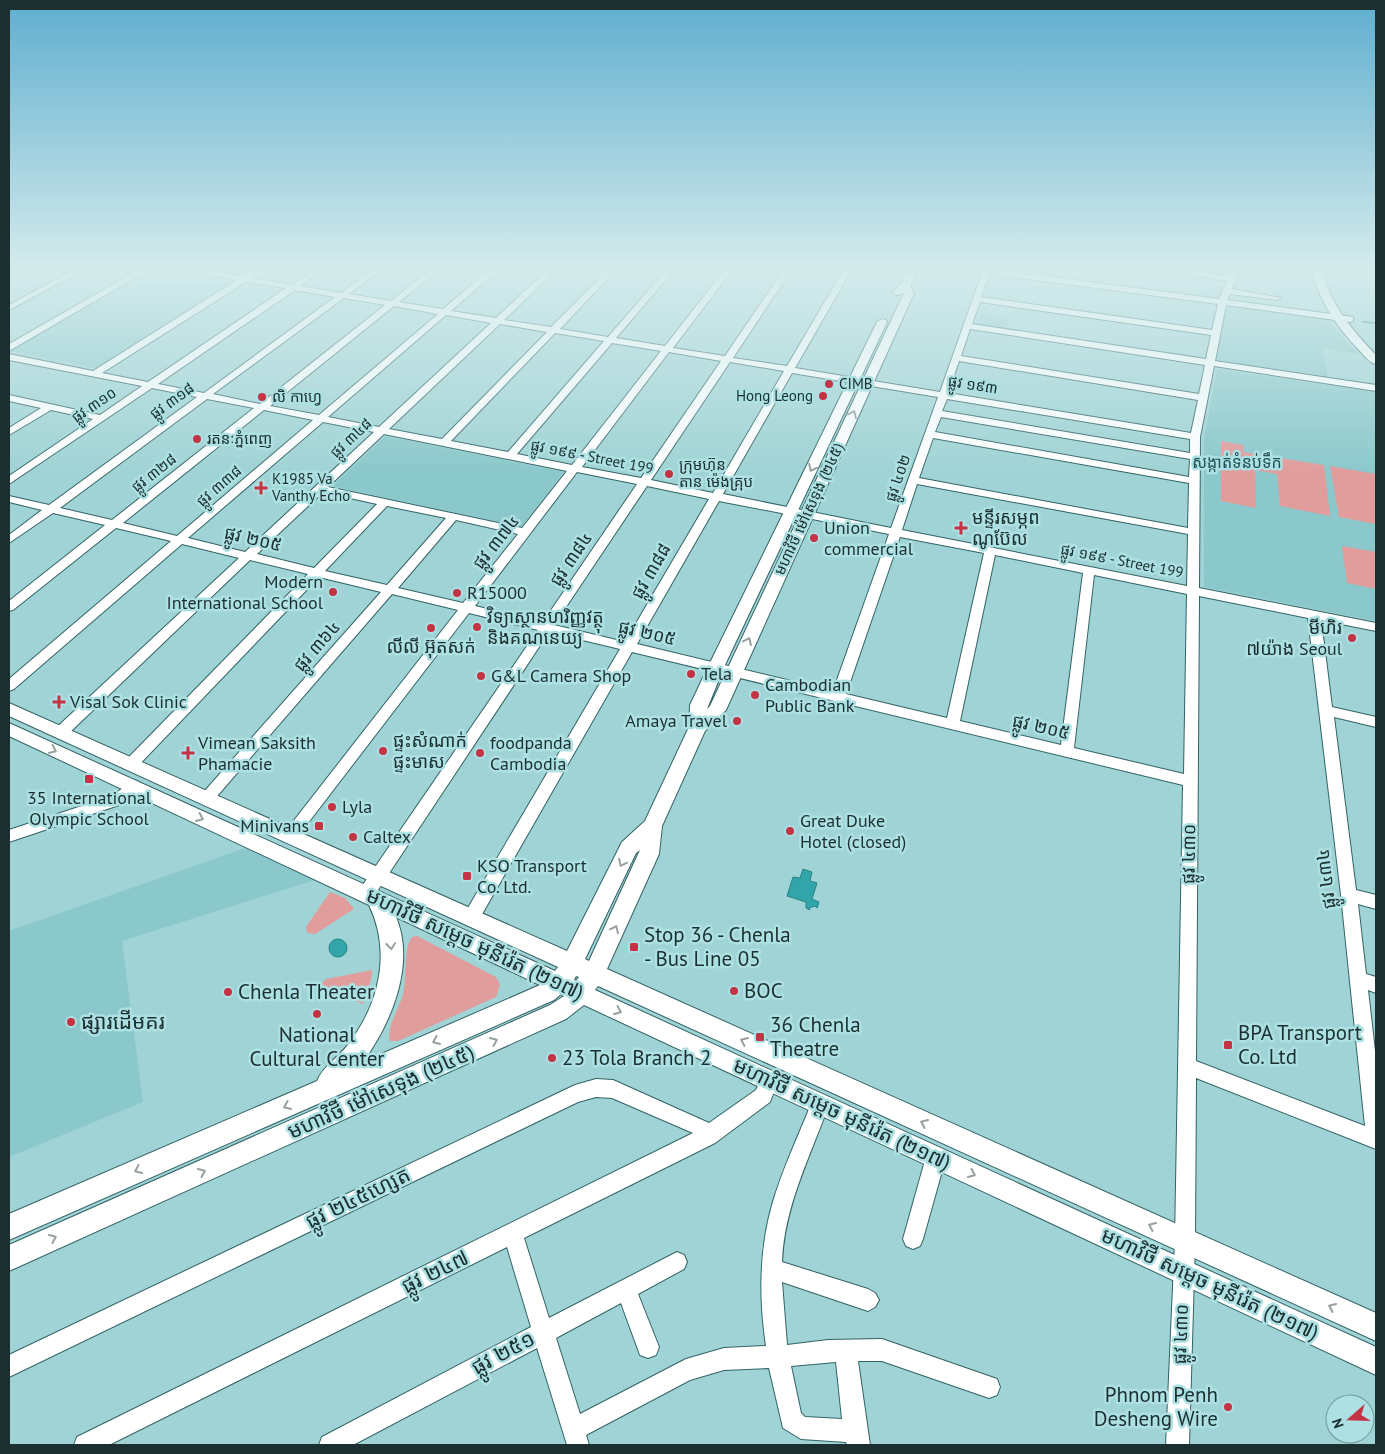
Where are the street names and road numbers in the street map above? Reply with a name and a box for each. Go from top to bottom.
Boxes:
street label: ផ្លូវ ១៩៣ [946,371,999,402]
street label: ផ្លូវ ៣១៨ [146,378,200,427]
street label: ផ្លូវ ៣១០ [68,383,122,430]
street label: ផ្លូវ ៣៤៨ [326,414,379,465]
street label: ផ្លូវ ១៩៩ - Street 199 [528,435,655,482]
street label: មហាវិថី ម៉ៅសេទុង (២៤៥) [770,440,848,578]
street label: ផ្លូវ ៣២៨ [127,449,183,500]
street label: ផ្លូវ ៤០២ [881,452,919,505]
street label: ផ្លូវ ៣៣៨ [192,461,248,514]
street label: ផ្លូវ ៣៧៤ [467,510,528,577]
street label: ផ្លូវ ២០៥ [221,521,284,561]
street label: ផ្លូវ ៣៨៤ [544,527,601,593]
street label: ផ្លូវ ៣៨៨ [625,539,680,605]
street label: ផ្លូវ ១៩៩ - Street 199 [1058,539,1185,586]
street label: ផ្លូវ ៣៦៤ [288,615,349,680]
street label: ផ្លូវ ២០៥ [615,615,678,655]
street label: ផ្លូវ ២០៥ [1009,709,1072,749]
street label: ផ្លូវ ៤៣០ [1176,824,1206,885]
street label: ផ្លូវ ៤៣៤ [1310,847,1346,910]
street label: មហាវិថី សម្តេច មុនីរ៉េត (២១៧) [362,881,588,1006]
street label: មហាវិថី ម៉ៅសេទុង (២៤៥) [283,1038,478,1145]
street label: មហាវិថី សម្តេច មុនីរ៉េត (២១៧) [729,1051,955,1176]
street label: ផ្លូវ ២៤៥ហ្សេត [301,1161,417,1240]
street label: មហាវិថី សម្តេច មុនីរ៉េត (២១៧) [1097,1221,1323,1346]
street label: ផ្លូវ ២៤៧ [397,1244,475,1305]
street label: ផ្លូវ ៤៣០ [1168,1303,1198,1365]
street label: ផ្លូវ ២៥១ [466,1325,542,1386]

